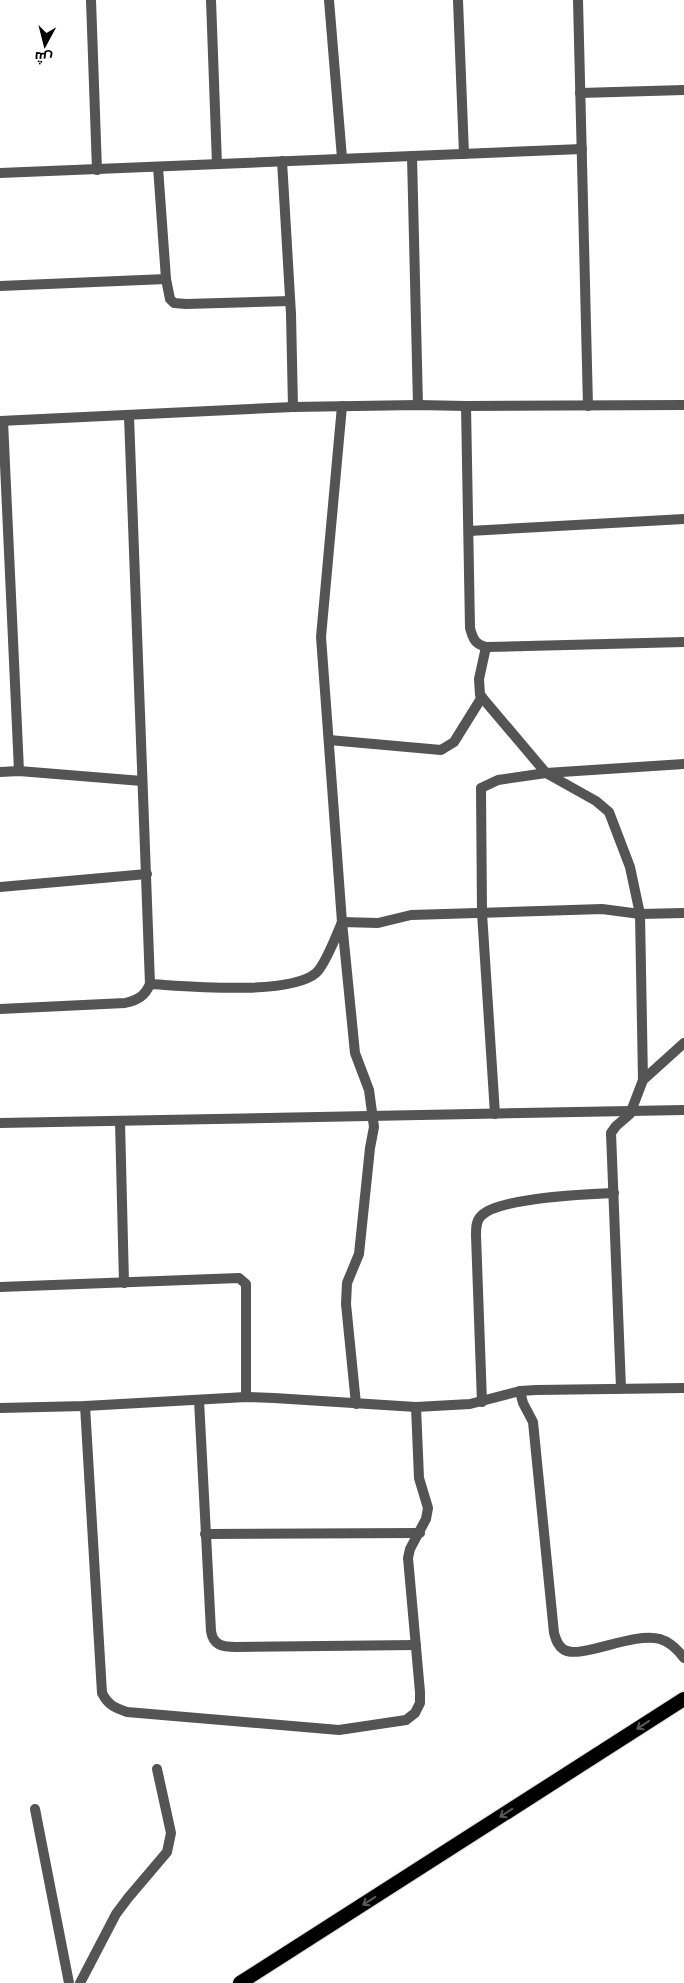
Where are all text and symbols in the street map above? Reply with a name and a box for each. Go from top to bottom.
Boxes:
north arrow [20,20,70,70]
text: ش [33,48,53,67]
one-way arrow [636,1720,650,1731]
one-way arrow [500,1808,514,1818]
one-way arrow [363,1896,377,1906]

